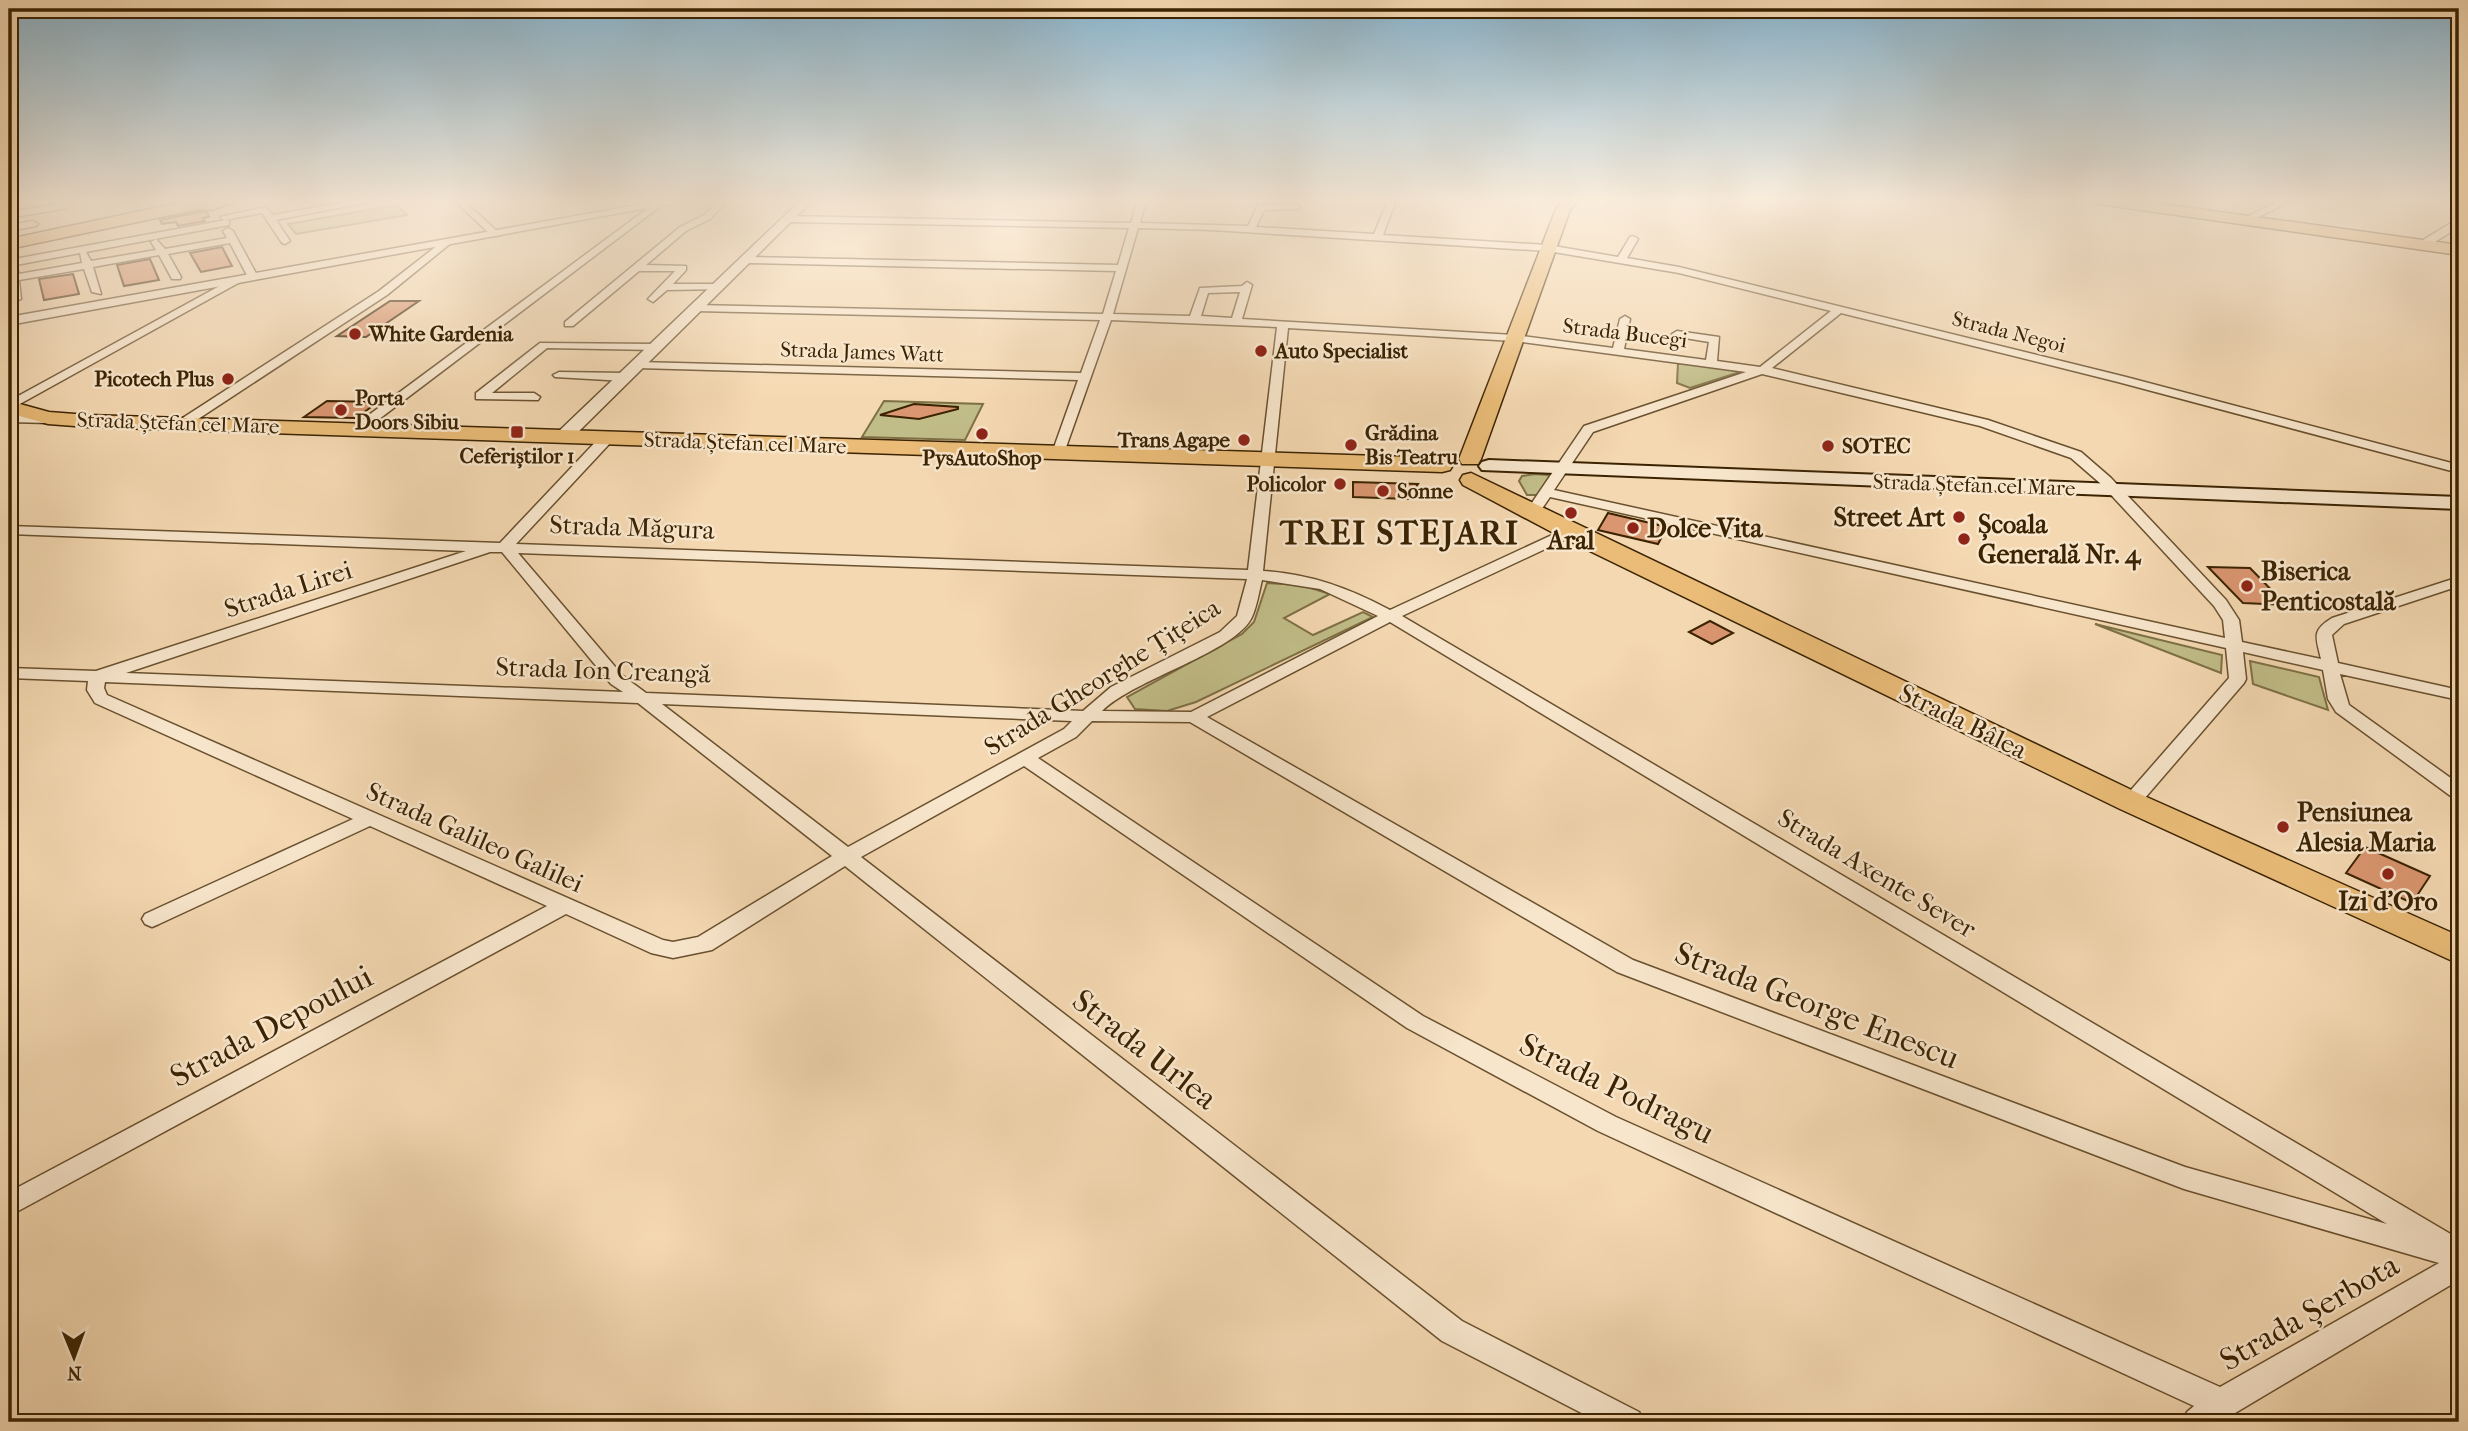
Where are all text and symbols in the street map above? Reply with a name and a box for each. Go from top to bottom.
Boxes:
street label: Strada Negoi [1950,306,2068,358]
street label: Strada Bucegi [1561,313,1689,353]
place label: White Gardenia [368,322,514,346]
marker: White Gardenia [347,326,363,342]
street label: Strada James Watt [780,337,945,367]
place label: Auto Specialist [1273,339,1408,363]
marker: Auto Specialist [1253,343,1269,359]
place label: Picotech Plus [94,367,214,391]
marker: Picotech Plus [220,371,236,387]
place label: Porta Doors Sibiu [355,386,459,434]
marker: Porta Doors Sibiu [333,402,349,418]
street label: Strada Ștefan cel Mare [76,407,280,440]
place label: Grădina Bis Teatru [1365,421,1458,469]
marker: Ceferiștilor 1 [509,424,525,440]
marker: PysAutoShop [974,426,990,442]
street label: Strada Ștefan cel Mare [643,427,847,460]
place label: Trans Agape [1117,428,1231,452]
marker: Trans Agape [1236,432,1252,448]
place label: SOTEC [1842,434,1911,458]
marker: Grădina Bis Teatru [1343,437,1359,453]
marker: SOTEC [1820,438,1836,454]
place label: Ceferiștilor 1 [459,444,575,469]
place label: PysAutoShop [922,446,1042,470]
street label: Strada Ștefan cel Mare [1872,469,2076,502]
place label: Policolor [1247,472,1327,496]
marker: Policolor [1332,476,1348,492]
place label: Sonne [1397,479,1454,503]
marker: Sonne [1375,483,1391,499]
place label: Street Art [1833,502,1946,533]
marker: Aral [1563,505,1579,521]
street label: Strada Măgura [549,509,716,546]
marker: Street Art [1951,509,1967,525]
place label: Școala Generală Nr. 4 [1978,509,2142,571]
place label: Dolce Vita [1647,513,1763,544]
district label: TREI STEJARI [1279,514,1520,553]
marker: Dolce Vita [1625,520,1641,536]
place label: Aral [1545,525,1595,556]
marker: Școala Generală Nr. 4 [1956,531,1972,547]
street label: Strada Lirei [220,554,356,625]
place label: Biserica Penticostală [2261,556,2396,617]
marker: Biserica Penticostală [2239,578,2255,594]
street label: Strada Gheorghe Țițeica [979,592,1227,763]
street label: Strada Ion Creangă [495,651,712,690]
street label: Strada Bâlea [1894,677,2033,766]
street label: Strada Galileo Galilei [361,776,588,899]
place label: Pensiunea Alesia Maria [2295,797,2436,858]
street label: Strada Axente Sever [1772,802,1981,945]
marker: Pensiunea Alesia Maria [2275,819,2291,835]
marker: Izi d'Oro [2380,866,2396,882]
place label: Izi d'Oro [2338,886,2438,917]
street label: Strada George Enescu [1670,934,1964,1077]
street label: Strada Depoului [164,957,379,1095]
street label: Strada Urlea [1065,982,1225,1118]
street label: Strada Podragu [1513,1025,1720,1152]
street label: Strada Șerbota [2213,1246,2406,1379]
north arrow [38,1322,108,1392]
text: N [66,1362,82,1384]

